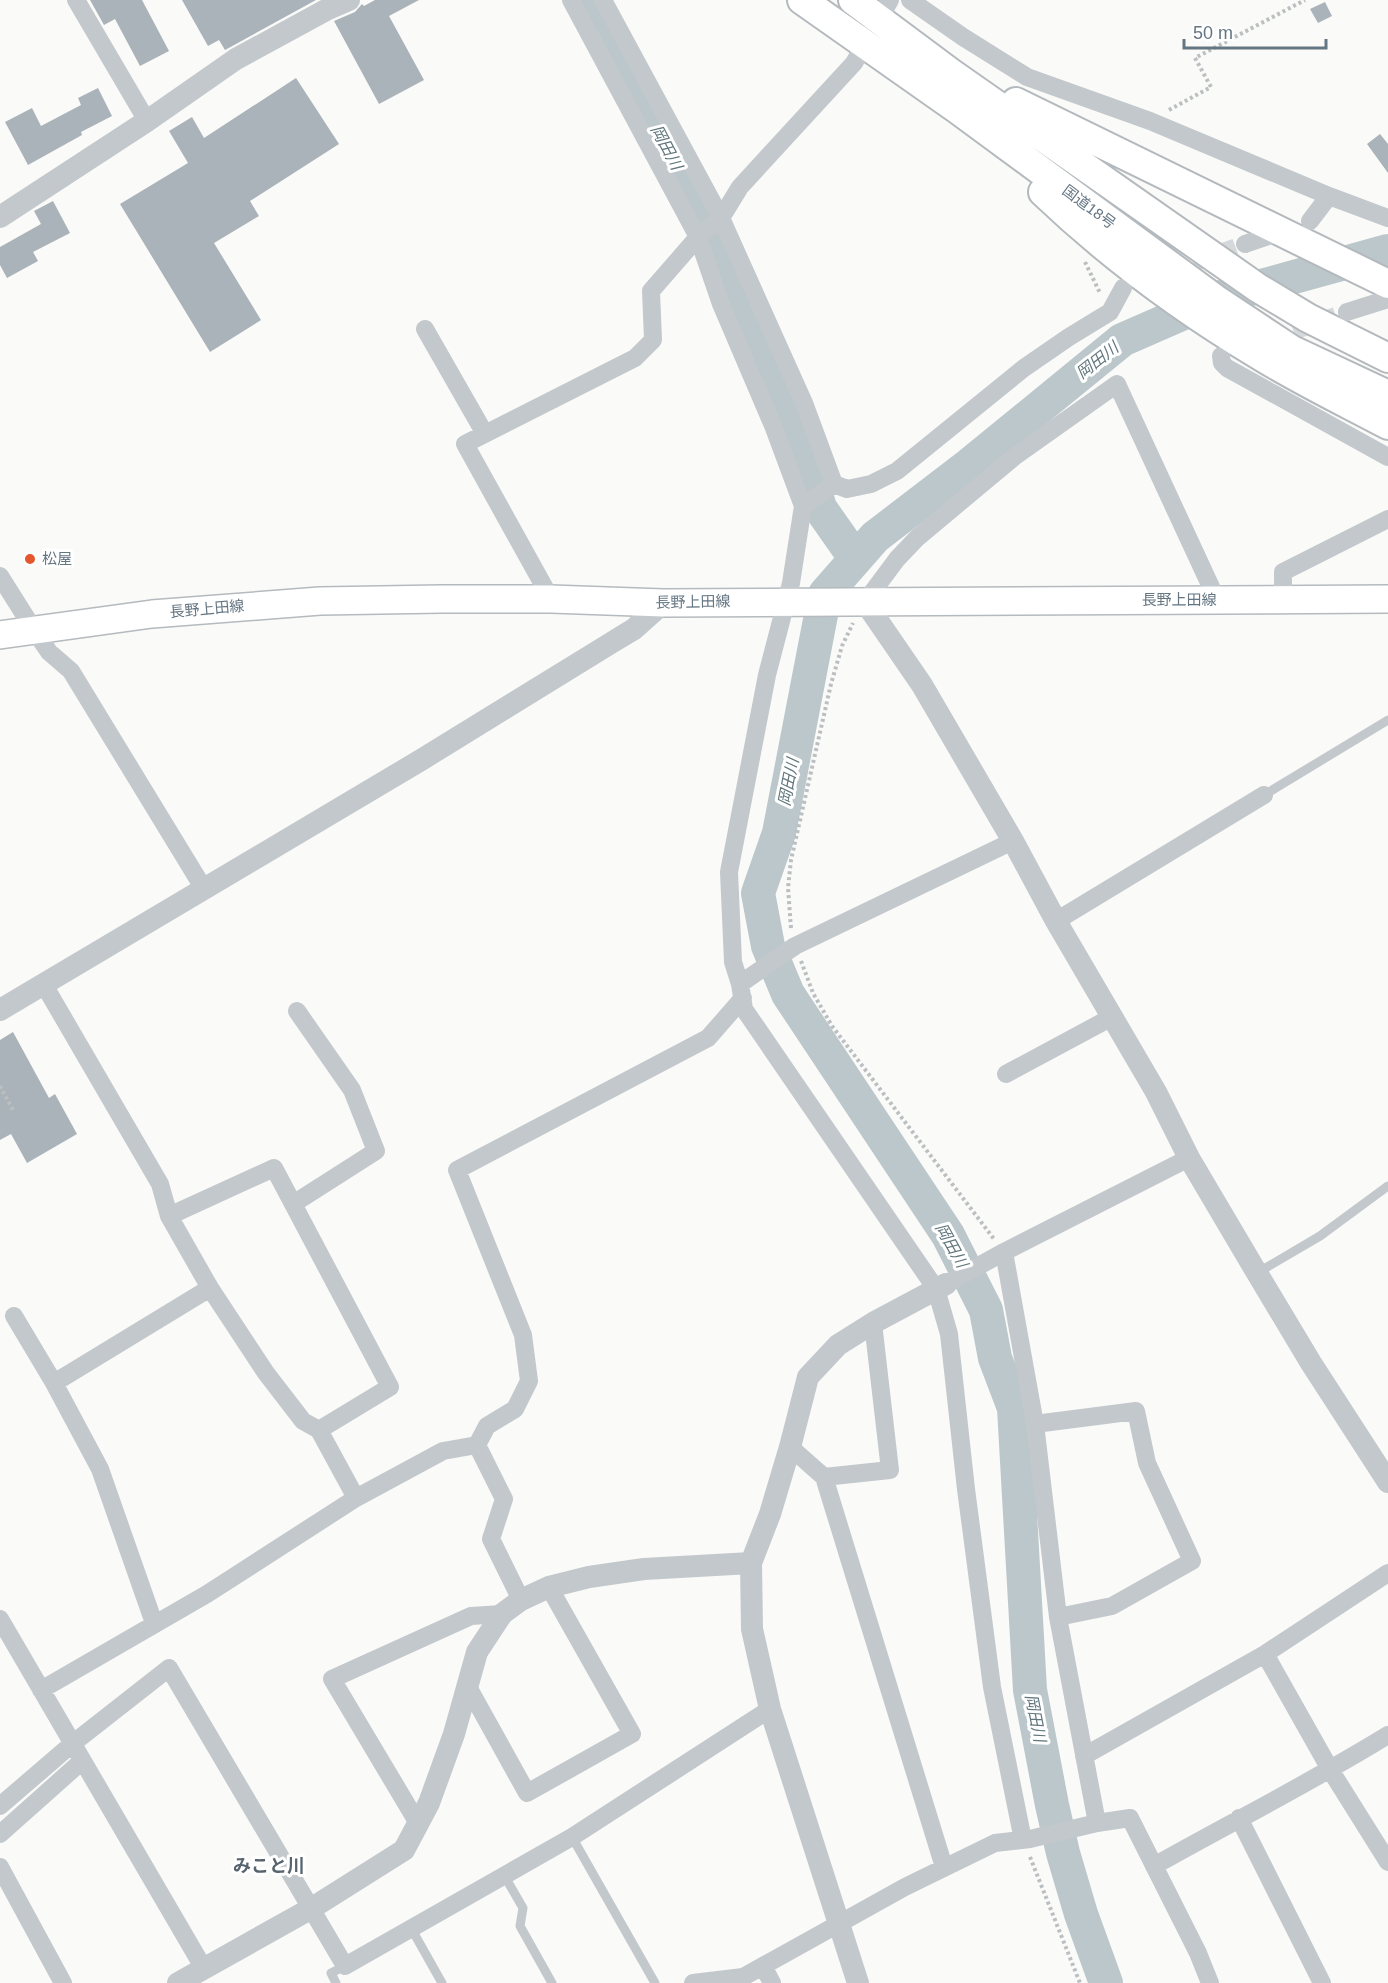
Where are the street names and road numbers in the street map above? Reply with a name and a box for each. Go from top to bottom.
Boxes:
street label: 国道18号 [1060,181,1119,232]
street label: 長野上田線 [1141,591,1217,608]
street label: 長野上田線 [655,592,731,611]
street label: 長野上田線 [169,597,245,620]

